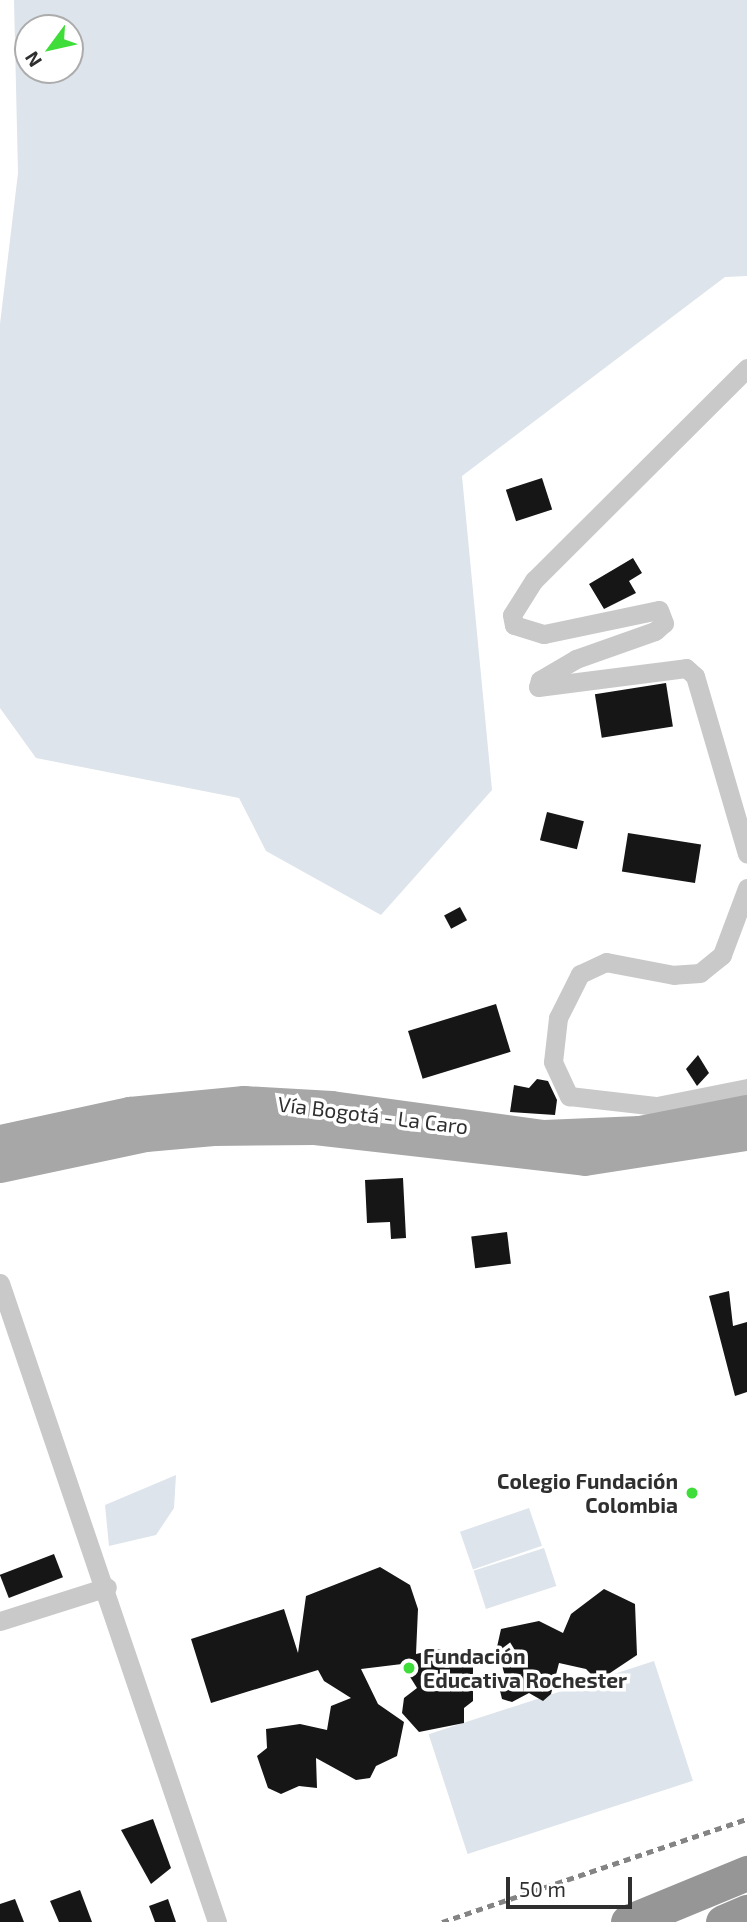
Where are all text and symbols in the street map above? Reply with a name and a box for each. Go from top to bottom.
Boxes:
north arrow [14,14,84,84]
text: N [19,48,46,72]
street label: Vía Bogotá - La Caro [276,1091,470,1139]
place label: Colegio Fundación Colombia [497,1468,678,1518]
marker: Colegio Fundación Colombia [684,1485,700,1501]
place label: Fundación Educativa Rochester [423,1643,627,1693]
marker: Fundación Educativa Rochester [401,1660,417,1676]
scale bar [509,1862,635,1906]
text: 50 m [519,1876,566,1901]

